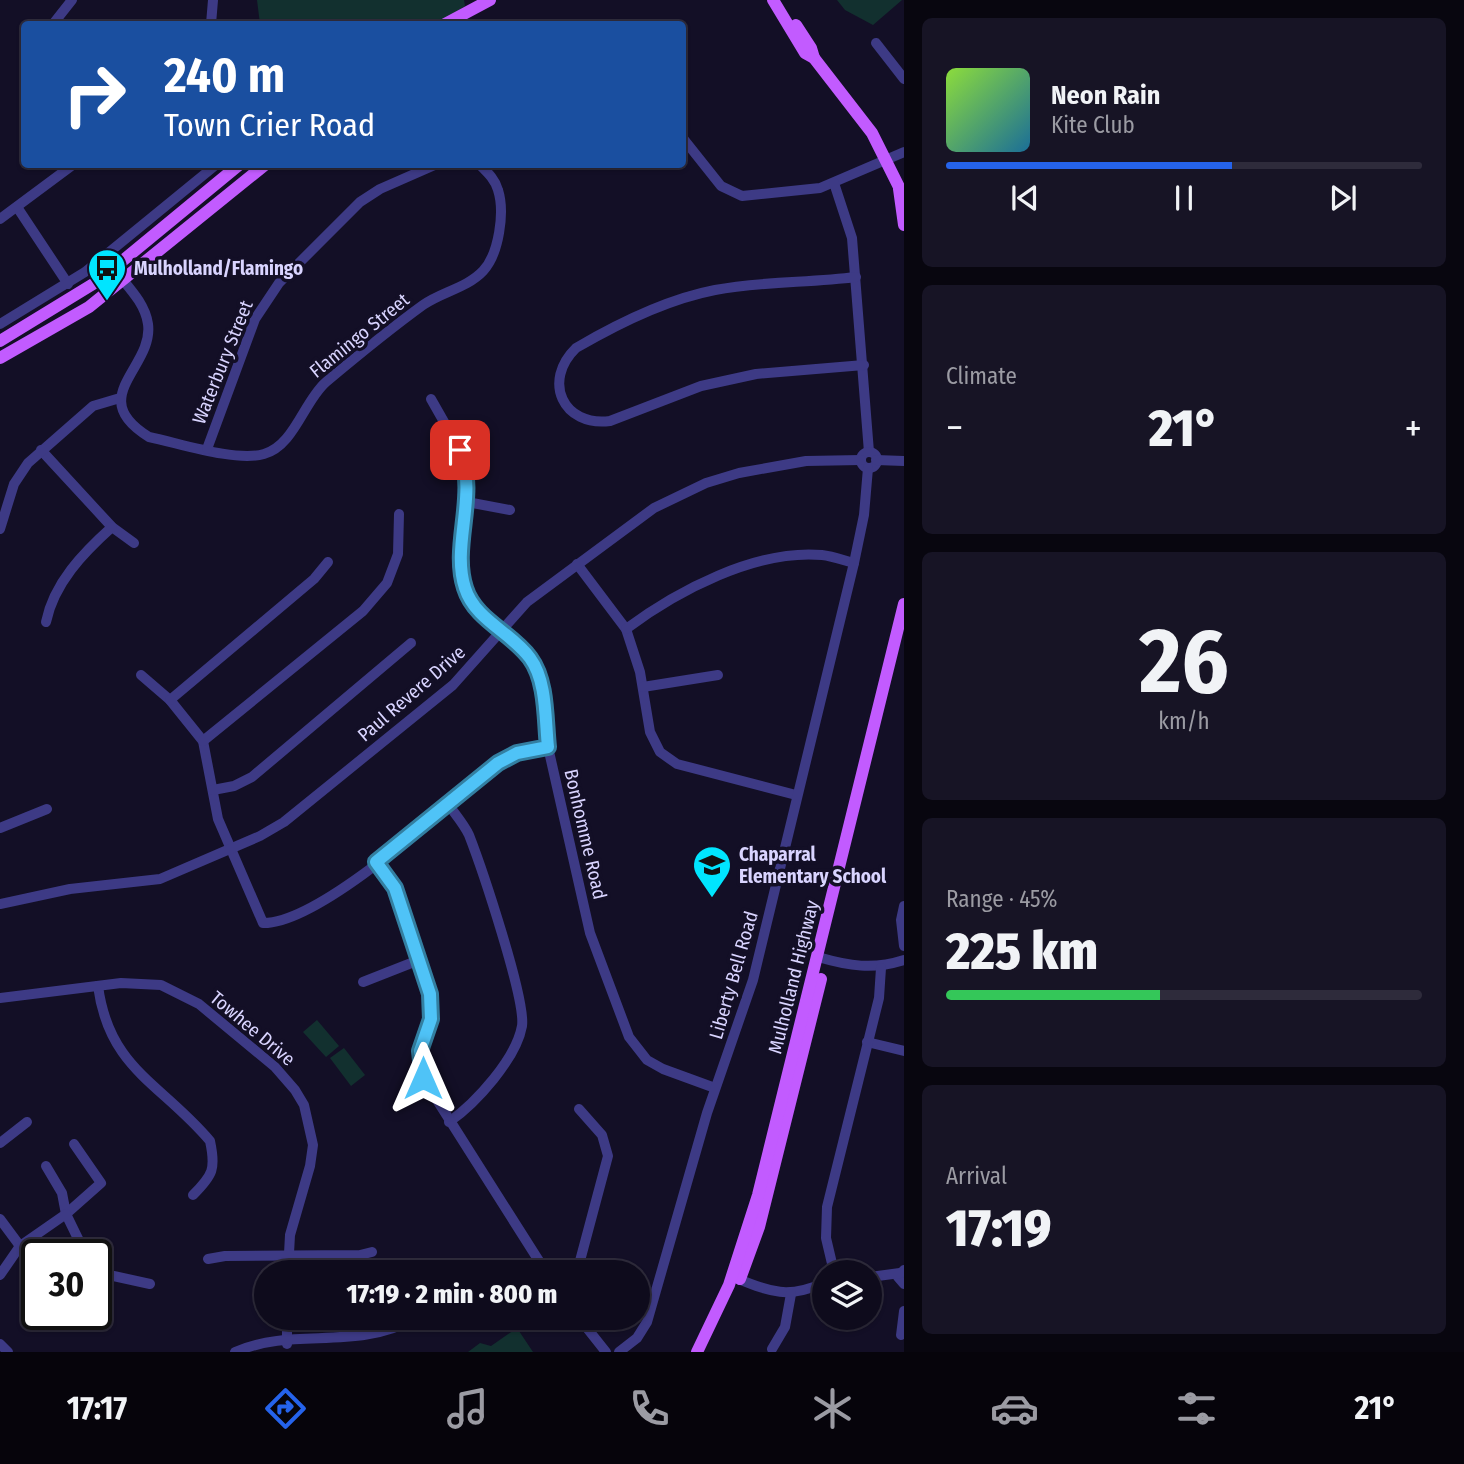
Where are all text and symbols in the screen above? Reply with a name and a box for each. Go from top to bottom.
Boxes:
text: 240 m [164,46,285,105]
icon: right [49,49,140,140]
text: Neon Rain [1051,80,1160,111]
text: Town Crier Road [164,106,375,144]
text: Kite Club [1051,111,1135,139]
icon: previous [1006,179,1044,217]
icon: pause [1165,179,1203,217]
icon: next [1324,179,1362,217]
bus stop icon: Mulholland/Flamingo [86,247,128,302]
place label: Mulholland/Flamingo [134,257,303,280]
street label: Flamingo Street [305,288,414,383]
street label: Waterbury Street [187,296,258,427]
text: Climate [946,362,1017,390]
text: 21° [1149,397,1219,460]
text: − [946,405,963,451]
text: + [1405,405,1422,451]
pin [430,420,490,480]
icon: arrive [441,431,479,469]
text: 26 [1139,607,1229,716]
street label: Paul Revere Drive [353,640,470,746]
text: km/h [1158,707,1210,735]
street label: Bonhomme Road [559,767,612,901]
place label: Chaparral Elementary School [739,843,887,888]
school or university icon: Chaparral Elementary School [691,844,733,899]
text: Range · 45% [946,885,1057,913]
street label: Mulholland Highway [763,898,824,1056]
street label: Liberty Bell Road [704,908,763,1042]
text: 225 km [946,920,1098,983]
street label: Towhee Drive [206,986,300,1071]
position arrow [386,1041,460,1115]
text: Arrival [946,1162,1007,1190]
text: 17:19 [946,1197,1051,1260]
speed limit sign: 30 [21,1239,112,1330]
map controls [812,1260,882,1330]
button: layers [812,1260,882,1330]
text: 17:19 · 2 min · 800 m [347,1279,557,1310]
icon: directions [261,1384,310,1433]
icon: music [443,1384,492,1433]
icon: phone [625,1384,674,1433]
icon: climate [808,1384,857,1433]
icon: car [990,1384,1039,1433]
icon: filters [1172,1384,1221,1433]
text: 17:17 [67,1389,127,1427]
text: 21° [1355,1389,1397,1427]

